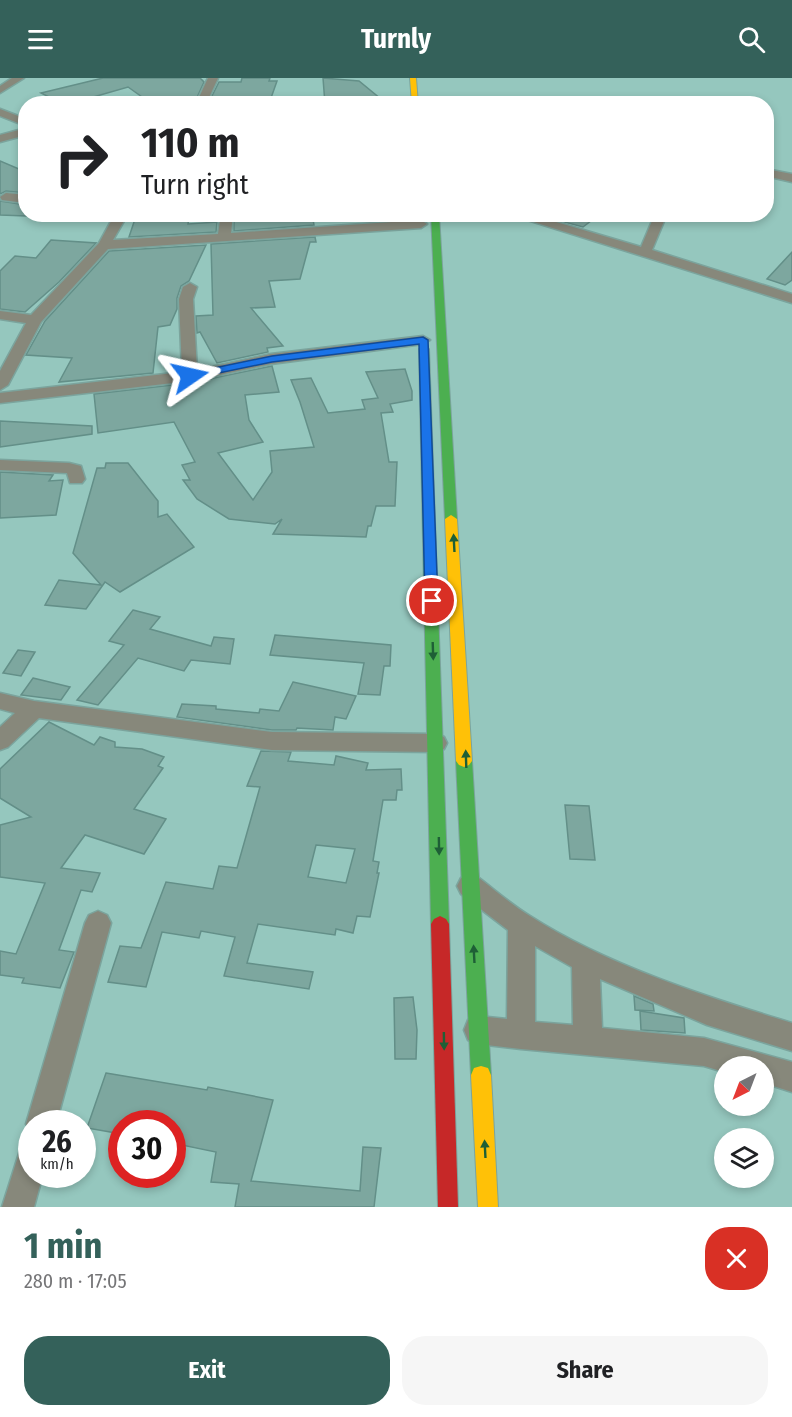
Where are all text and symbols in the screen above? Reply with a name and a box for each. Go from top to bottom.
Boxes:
icon: menu [24,23,57,56]
text: Turnly [361,23,431,55]
icon: search [735,23,768,56]
text: 110 m [141,118,240,168]
icon: right [42,120,120,198]
text: Turn right [141,169,249,201]
position arrow [158,344,222,408]
one-way arrow [449,534,458,553]
pin [406,575,457,626]
icon: arrive [415,584,448,617]
one-way arrow [428,641,438,660]
one-way arrow [461,750,470,769]
one-way arrow [434,836,443,855]
one-way arrow [469,944,479,963]
one-way arrow [439,1031,448,1050]
north arrow [714,1056,774,1116]
map controls [714,1056,774,1188]
speed limit sign: 30 [108,1110,186,1188]
text: 26 [42,1124,72,1160]
button: layers [714,1128,774,1188]
one-way arrow [480,1139,489,1158]
text: km/h [40,1155,74,1173]
text: 1 min [24,1224,102,1268]
button: close [705,1227,768,1290]
text: 280 m · 17:05 [24,1269,127,1293]
button: Exit [24,1336,390,1405]
button: Share [402,1336,768,1405]

